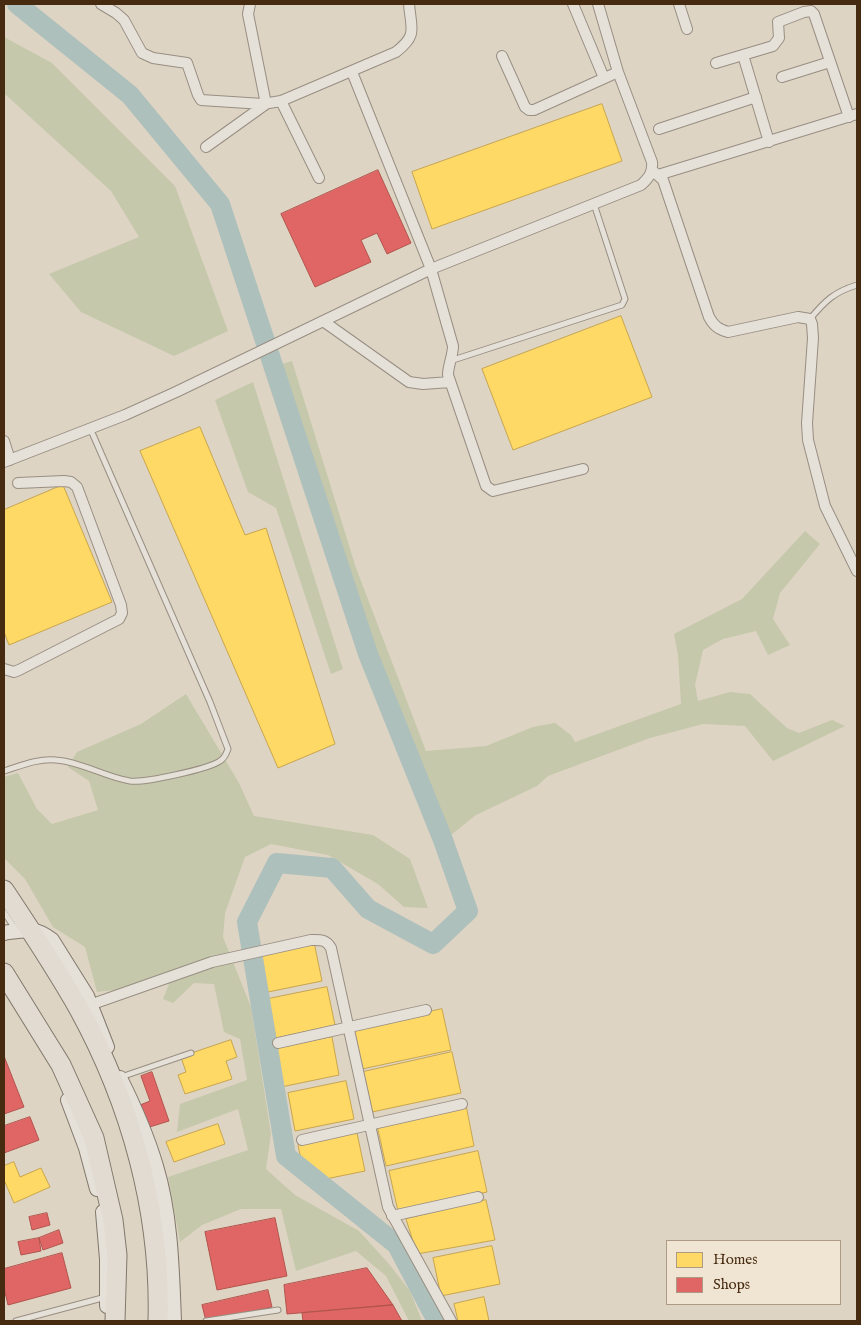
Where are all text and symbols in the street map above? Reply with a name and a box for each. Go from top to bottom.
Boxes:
legend [666,1240,841,1305]
text: Homes [713,1250,757,1269]
text: Shops [713,1275,750,1294]

